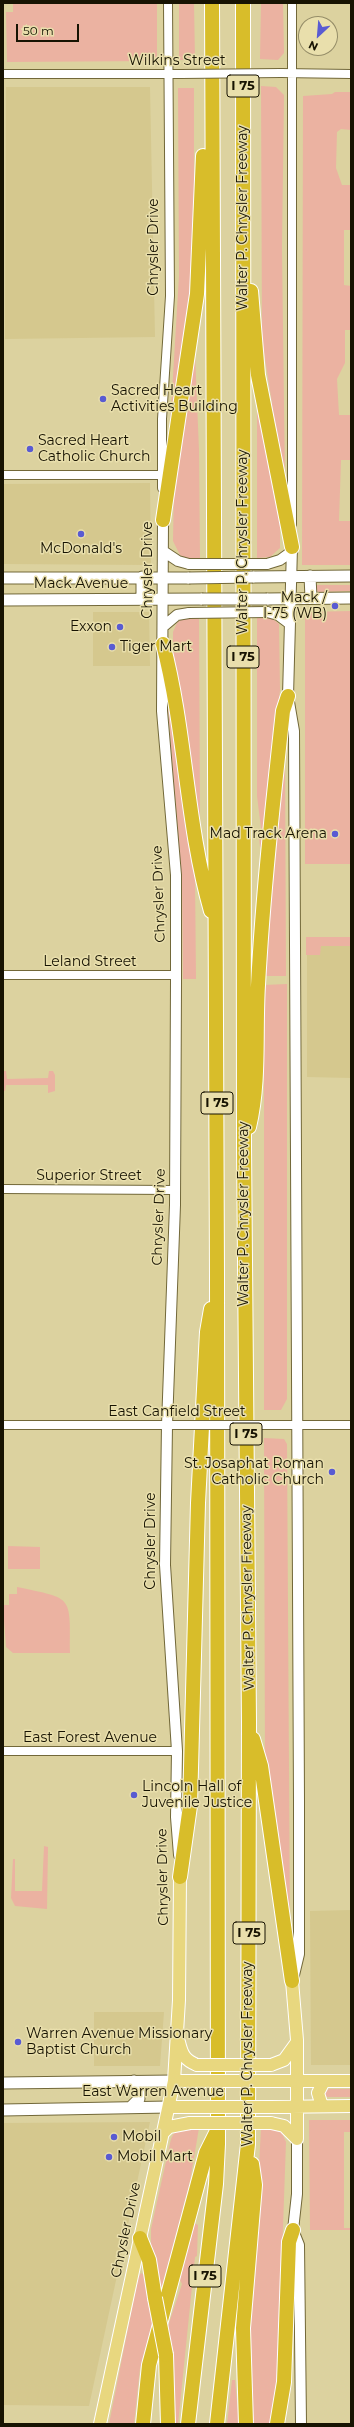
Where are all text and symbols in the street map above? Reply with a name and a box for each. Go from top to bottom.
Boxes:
scale bar [18,16,81,42]
north arrow [298,16,338,56]
text: 50 m [23,23,54,38]
text: N [306,38,320,54]
street label: Wilkins Street [128,53,226,69]
road number: I 75 [227,75,259,97]
street label: Walter P. Chrysler Freeway [235,125,251,311]
street label: Chrysler Drive [146,198,162,296]
place label: Sacred Heart Activities Building [111,383,238,416]
marker: Sacred Heart Activities Building [98,394,108,404]
place label: Sacred Heart Catholic Church [38,433,151,466]
marker: Sacred Heart Catholic Church [25,444,35,454]
street label: Walter P. Chrysler Freeway [235,449,251,635]
street label: Chrysler Drive [140,521,156,619]
marker: McDonald's [76,529,86,539]
place label: McDonald's [40,541,122,557]
street label: Mack Avenue [34,576,128,592]
place label: Mack / I-75 (WB) [263,590,327,622]
marker: Mack / I-75 (WB) [330,601,340,611]
place label: Exxon [70,619,112,635]
marker: Exxon [115,622,125,632]
place label: Tiger Mart [120,639,192,655]
marker: Tiger Mart [107,642,117,652]
road number: I 75 [227,646,259,668]
place label: Mad Track Arena [210,826,327,842]
marker: Mad Track Arena [330,829,340,839]
street label: Chrysler Drive [149,845,169,943]
street label: Leland Street [43,954,137,970]
road number: I 75 [201,1092,233,1114]
street label: Walter P. Chrysler Freeway [236,1121,252,1307]
street label: Superior Street [36,1168,142,1184]
street label: Chrysler Drive [149,1168,169,1266]
street label: East Canfield Street [108,1404,246,1420]
road number: I 75 [230,1423,262,1445]
place label: St. Josaphat Roman Catholic Church [184,1456,324,1488]
marker: St. Josaphat Roman Catholic Church [327,1467,337,1477]
street label: Chrysler Drive [143,1492,159,1590]
street label: Walter P. Chrysler Freeway [238,1505,258,1691]
street label: East Forest Avenue [23,1730,157,1746]
place label: Lincoln Hall of Juvenile Justice [142,1779,252,1812]
marker: Lincoln Hall of Juvenile Justice [129,1790,139,1800]
street label: Chrysler Drive [154,1828,172,1926]
road number: I 75 [233,1922,265,1944]
street label: Walter P. Chrysler Freeway [240,1961,256,2147]
place label: Warren Avenue Missionary Baptist Church [26,2026,212,2058]
marker: Warren Avenue Missionary Baptist Church [13,2037,23,2047]
street label: East Warren Avenue [82,2084,224,2100]
place label: Mobil [122,2129,161,2145]
marker: Mobil [109,2132,119,2142]
place label: Mobil Mart [117,2149,193,2165]
marker: Mobil Mart [104,2152,114,2162]
street label: Chrysler Drive [108,2181,144,2279]
road number: I 75 [189,2265,221,2287]

